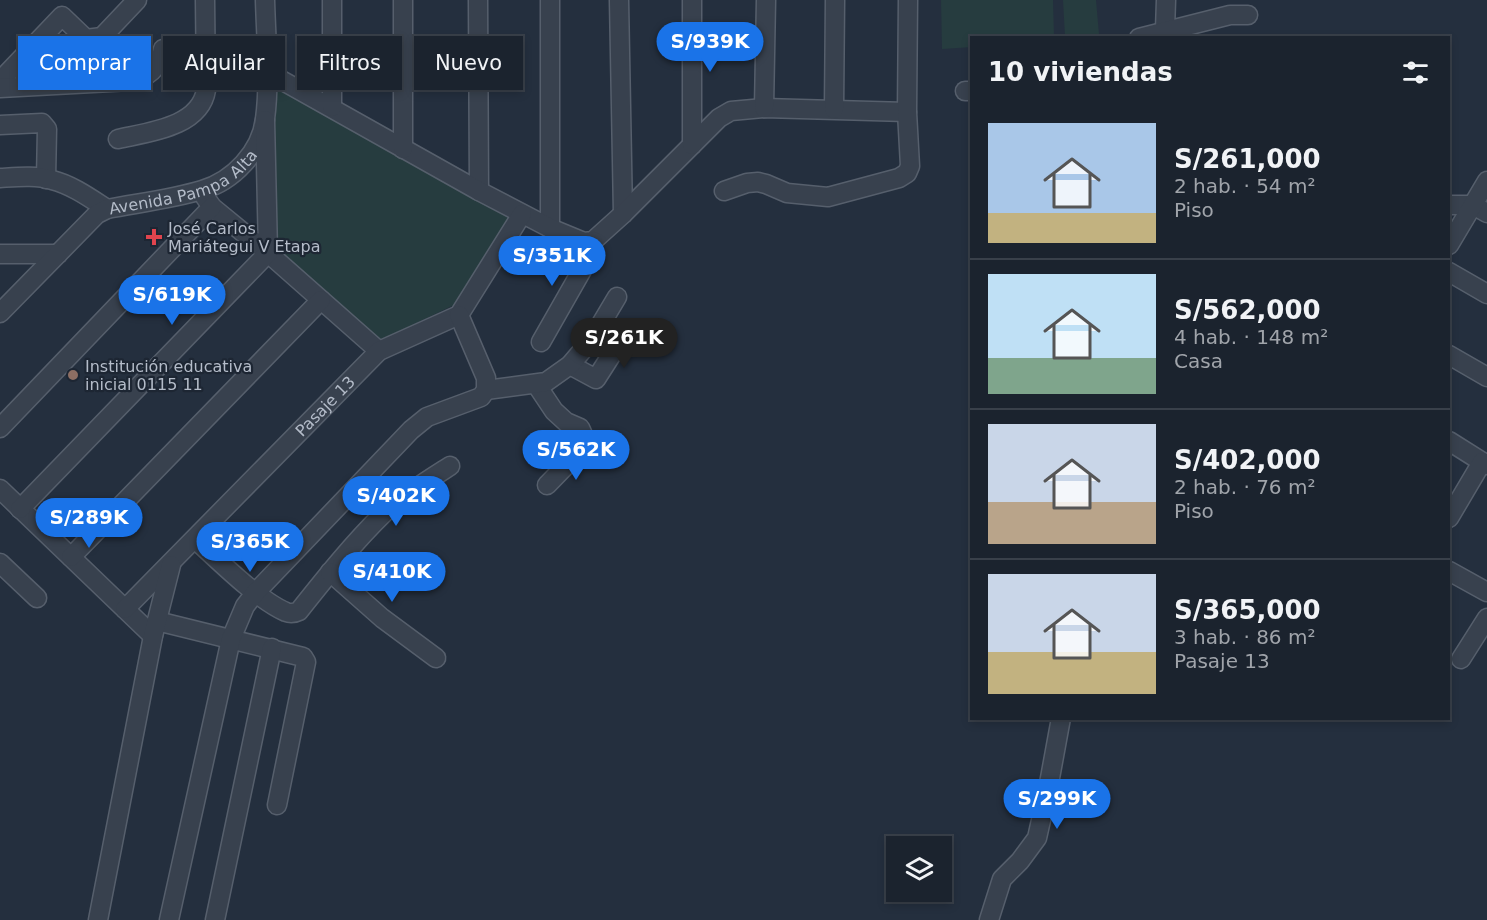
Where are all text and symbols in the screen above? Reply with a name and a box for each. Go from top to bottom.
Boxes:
pin: S/939K [661,22,759,73]
text: S/939K [671,29,749,53]
chip: Comprar [18,36,151,90]
chip: Alquilar [163,36,285,90]
chip: Filtros [297,36,402,90]
chip: Nuevo [414,36,523,90]
icon: filters [1399,56,1432,89]
text: 10 viviendas [988,57,1173,87]
text: S/261,000 [1174,144,1321,174]
street label: Avenida Pampa Alta [107,146,261,218]
icon: home [1036,147,1108,219]
text: 2 hab. · 54 m² [1174,174,1315,198]
text: Piso [1174,198,1214,222]
place label: José Carlos Mariátegui V Etapa [167,219,321,256]
marker: José Carlos Mariátegui V Etapa [145,228,163,246]
pin: S/351K [503,236,601,287]
text: S/351K [513,243,591,267]
pin: S/619K [123,275,221,326]
text: S/619K [133,282,211,306]
text: S/562,000 [1174,295,1321,325]
icon: home [1036,298,1108,370]
pin: S/261K [575,318,673,369]
text: S/261K [585,325,663,349]
text: 4 hab. · 148 m² [1174,325,1328,349]
text: Casa [1174,349,1223,373]
place label: Institución educativa inicial 0115 11 [85,357,252,394]
marker: Institución educativa inicial 0115 11 [66,368,80,382]
street label: Pasaje 13 [291,372,359,440]
pin: S/562K [527,430,625,481]
text: S/562K [537,437,615,461]
text: S/402,000 [1174,445,1321,475]
icon: home [1036,448,1108,520]
text: 2 hab. · 76 m² [1174,475,1315,499]
pin: S/402K [347,476,445,527]
text: S/402K [357,483,435,507]
pin: S/289K [40,498,138,549]
text: Piso [1174,499,1214,523]
text: S/289K [50,505,128,529]
pin: S/365K [201,522,299,573]
text: S/365K [211,529,289,553]
pin: S/410K [343,552,441,603]
text: S/410K [353,559,431,583]
text: S/365,000 [1174,595,1321,625]
icon: home [1036,598,1108,670]
text: 3 hab. · 86 m² [1174,625,1315,649]
text: Pasaje 13 [1174,649,1270,673]
pin: S/299K [1008,779,1106,830]
text: S/299K [1018,786,1096,810]
map controls [886,836,952,902]
button: layers [886,836,952,902]

